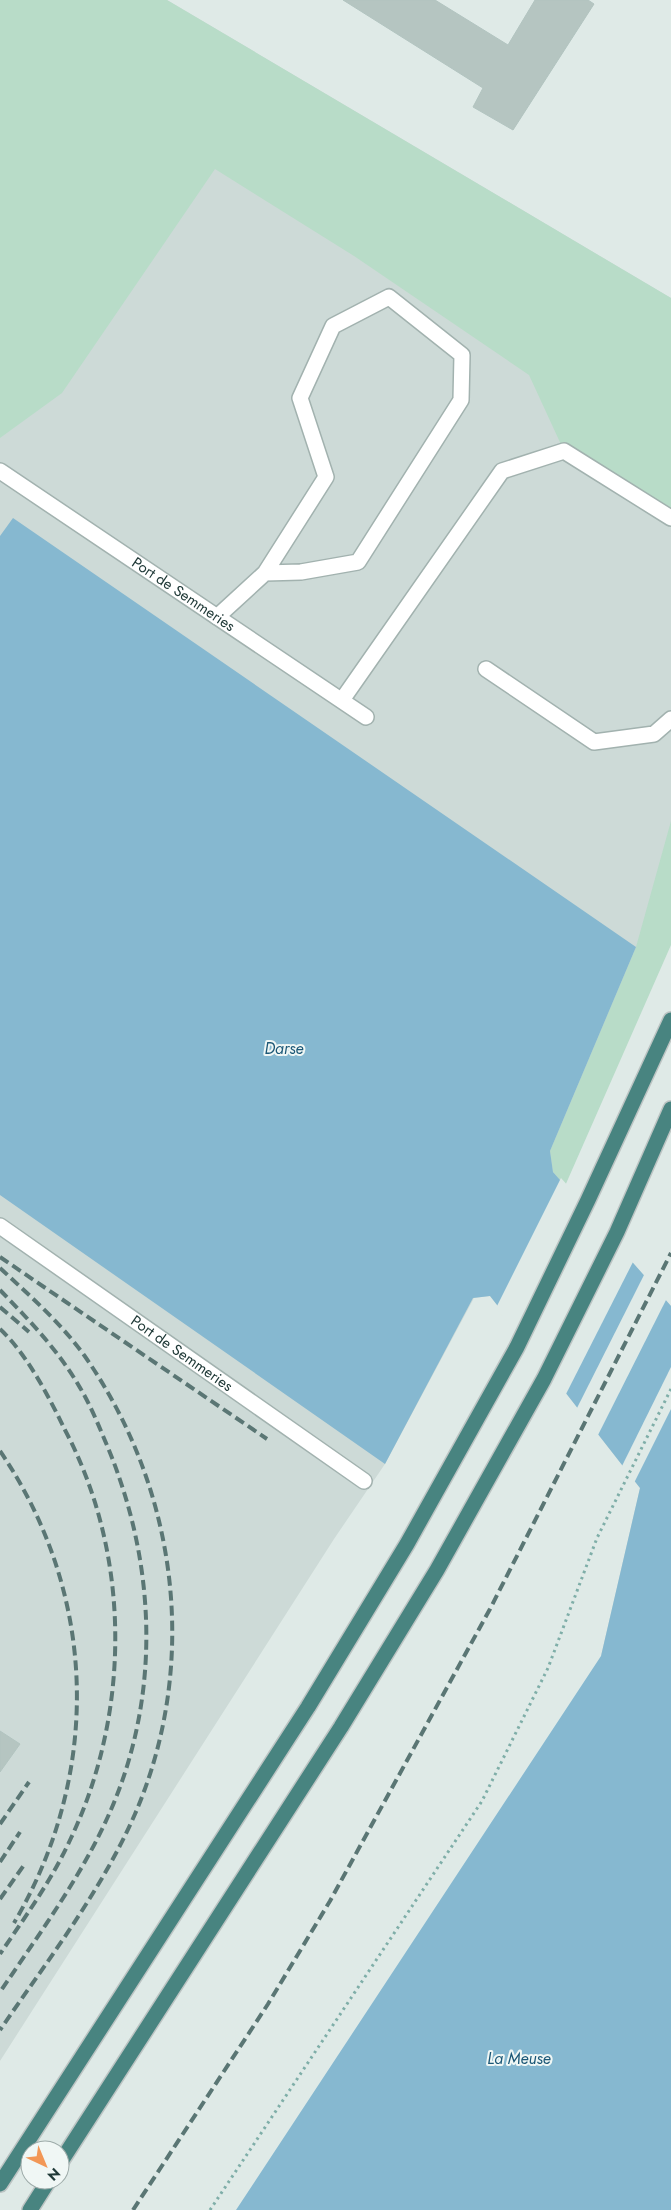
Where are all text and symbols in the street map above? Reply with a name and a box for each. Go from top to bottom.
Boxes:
street label: Port de Semmeries [127,552,239,637]
water label: Darse [265,1037,304,1060]
street label: Port de Semmeries [126,1310,237,1397]
water label: La Meuse [487,2047,551,2070]
north arrow [20,2140,70,2190]
text: N [43,2163,65,2185]

